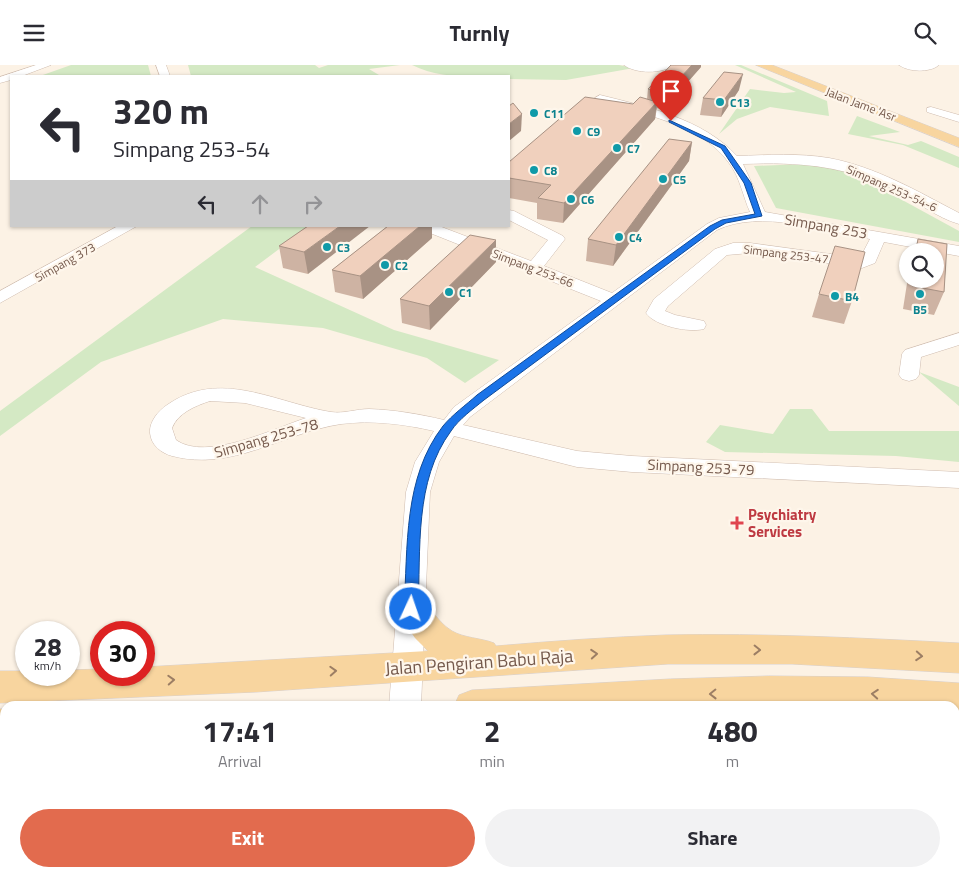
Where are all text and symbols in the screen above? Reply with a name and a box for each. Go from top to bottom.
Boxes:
text: Turnly [450,16,509,50]
icon: menu [20,19,48,47]
icon: search [911,19,939,47]
pin [650,70,692,121]
icon: arrive [657,77,685,105]
street label: Jalan Jame 'Asr [823,82,899,126]
text: 320 m [113,84,209,138]
place label: C13 [730,93,750,112]
icon: left [30,95,95,160]
marker: C13 [714,96,726,108]
place label: C11 [544,104,564,123]
marker: C11 [528,107,540,119]
place label: C9 [587,122,601,141]
marker: C9 [571,125,583,137]
text: Simpang 253-54 [113,132,270,166]
place label: C7 [627,139,640,158]
marker: C7 [611,142,623,154]
street label: Simpang 253-54-6 [844,159,941,217]
place label: C8 [544,161,558,180]
marker: C8 [528,164,540,176]
place label: C5 [673,170,687,189]
marker: C5 [657,173,669,185]
icon: left [193,190,221,218]
icon: ahead [246,190,274,218]
icon: right [299,190,327,218]
place label: C6 [581,190,595,209]
marker: C6 [565,193,577,205]
street label: Simpang 253 [783,207,869,245]
place label: C4 [629,228,643,247]
marker: C4 [613,231,625,243]
street label: Simpang 373 [31,237,99,287]
place label: C3 [337,238,350,257]
street label: Simpang 253-47 [742,239,830,269]
marker: C3 [321,241,333,253]
map controls [899,243,944,288]
button: search [899,243,944,288]
street label: Simpang 253-66 [490,244,577,292]
place label: C2 [395,256,408,275]
marker: C2 [379,259,391,271]
place label: C1 [459,283,472,302]
marker: C1 [443,286,455,298]
place label: B4 [845,287,859,306]
marker: B5 [914,288,926,300]
marker: B4 [829,290,841,302]
place label: B5 [913,300,927,319]
street label: Simpang 253-78 [211,412,321,464]
street label: Simpang 253-79 [647,453,755,481]
place label: Psychiatry Services [748,503,817,543]
marker: Psychiatry Services [730,516,744,530]
position arrow [384,582,436,634]
speed limit sign: 30 [90,621,155,686]
text: 28 [33,628,62,666]
street label: Jalan Pengiran Babu Raja [384,642,574,682]
one-way arrow [753,644,761,655]
one-way arrow [590,648,598,659]
one-way arrow [915,650,923,661]
text: km/h [34,656,61,675]
one-way arrow [330,666,338,677]
one-way arrow [167,674,175,685]
one-way arrow [709,688,717,699]
one-way arrow [871,688,879,699]
text: 17:41 [202,708,277,754]
text: 2 [484,708,501,754]
text: 480 [707,708,758,754]
text: Arrival [218,749,261,773]
text: min [479,749,505,773]
text: m [726,749,739,773]
button: Exit [20,809,475,867]
button: Share [485,809,940,867]

